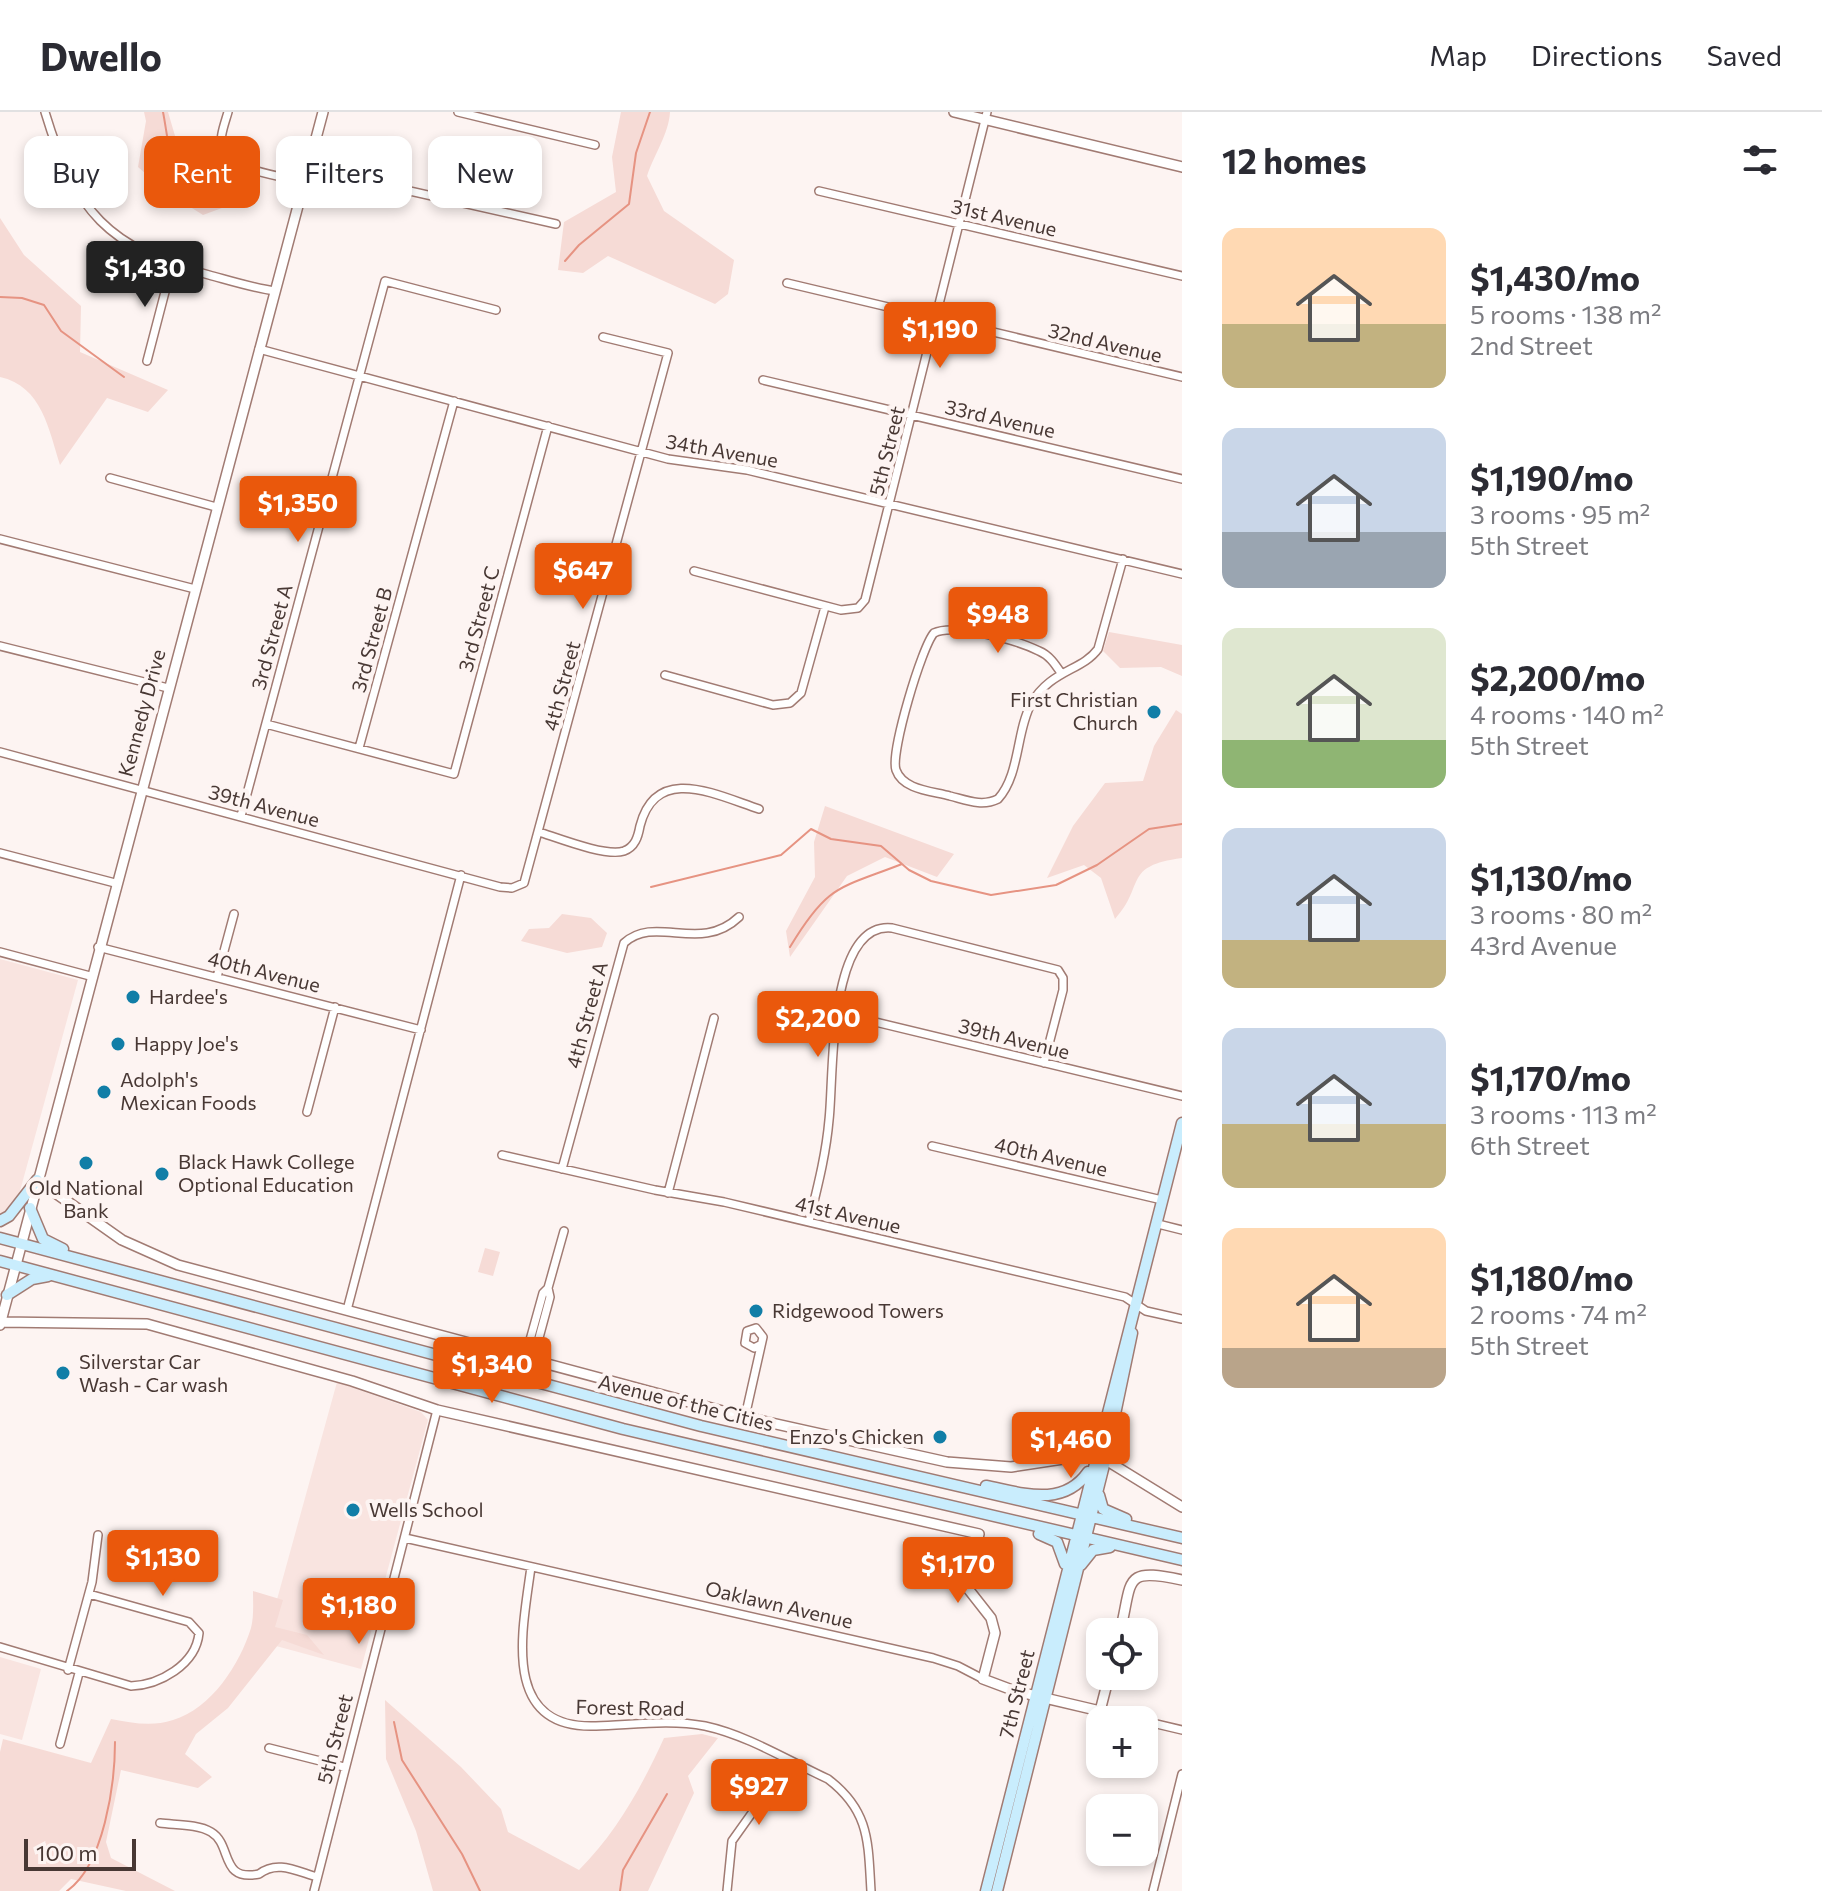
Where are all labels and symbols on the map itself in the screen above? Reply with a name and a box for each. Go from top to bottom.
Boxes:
street label: 31st Avenue [949,193,1059,241]
pin: $1,430 [80,241,210,309]
pin: $1,190 [875,302,1005,370]
street label: 32nd Avenue [1046,317,1164,367]
street label: 33rd Avenue [943,394,1058,442]
street label: 5th Street [863,403,909,498]
street label: 34th Avenue [664,428,780,472]
pin: $1,350 [233,476,363,544]
pin: $647 [536,543,630,611]
street label: 3rd Street C [452,563,504,674]
street label: 3rd Street A [245,581,297,692]
street label: 3rd Street B [346,585,397,695]
pin: $948 [951,587,1045,655]
street label: 4th Street [538,638,585,733]
street label: Kennedy Drive [113,646,170,779]
place label: First Christian Church [1010,687,1138,734]
marker: First Christian Church [1145,703,1163,721]
street label: 39th Avenue [206,779,322,831]
street label: 40th Avenue [205,945,323,997]
street label: 4th Street A [560,958,612,1071]
place label: Hardee's [149,984,228,1008]
marker: Hardee's [124,988,142,1006]
pin: $2,200 [753,991,883,1059]
street label: 39th Avenue [956,1013,1072,1063]
place label: Happy Joe's [134,1031,239,1055]
marker: Happy Joe's [109,1035,127,1053]
place label: Adolph's Mexican Foods [120,1067,257,1114]
marker: Adolph's Mexican Foods [95,1083,113,1101]
street label: 40th Avenue [992,1131,1110,1181]
place label: Black Hawk College Optional Education [178,1149,354,1196]
marker: Old National Bank [77,1154,95,1172]
marker: Black Hawk College Optional Education [153,1165,171,1183]
place label: Old National Bank [29,1175,143,1222]
street label: 41st Avenue [793,1190,903,1238]
place label: Ridgewood Towers [772,1298,944,1322]
marker: Ridgewood Towers [747,1302,765,1320]
pin: $1,340 [427,1337,557,1405]
place label: Silverstar Car Wash - Car wash [79,1349,228,1396]
marker: Silverstar Car Wash - Car wash [54,1364,72,1382]
street label: Avenue of the Cities [596,1369,776,1435]
pin: $1,460 [1006,1412,1136,1480]
place label: Enzo's Chicken [789,1424,924,1448]
marker: Enzo's Chicken [931,1428,949,1446]
place label: Wells School [369,1497,484,1521]
marker: Wells School [344,1501,362,1519]
pin: $1,130 [98,1530,228,1598]
pin: $1,170 [893,1537,1023,1605]
street label: Oaklawn Avenue [703,1575,855,1633]
pin: $1,180 [294,1578,424,1646]
street label: 7th Street [993,1647,1039,1741]
street label: 5th Street [311,1691,357,1786]
street label: Forest Road [575,1694,685,1720]
pin: $927 [712,1759,806,1827]
scale bar [24,1835,136,1871]

